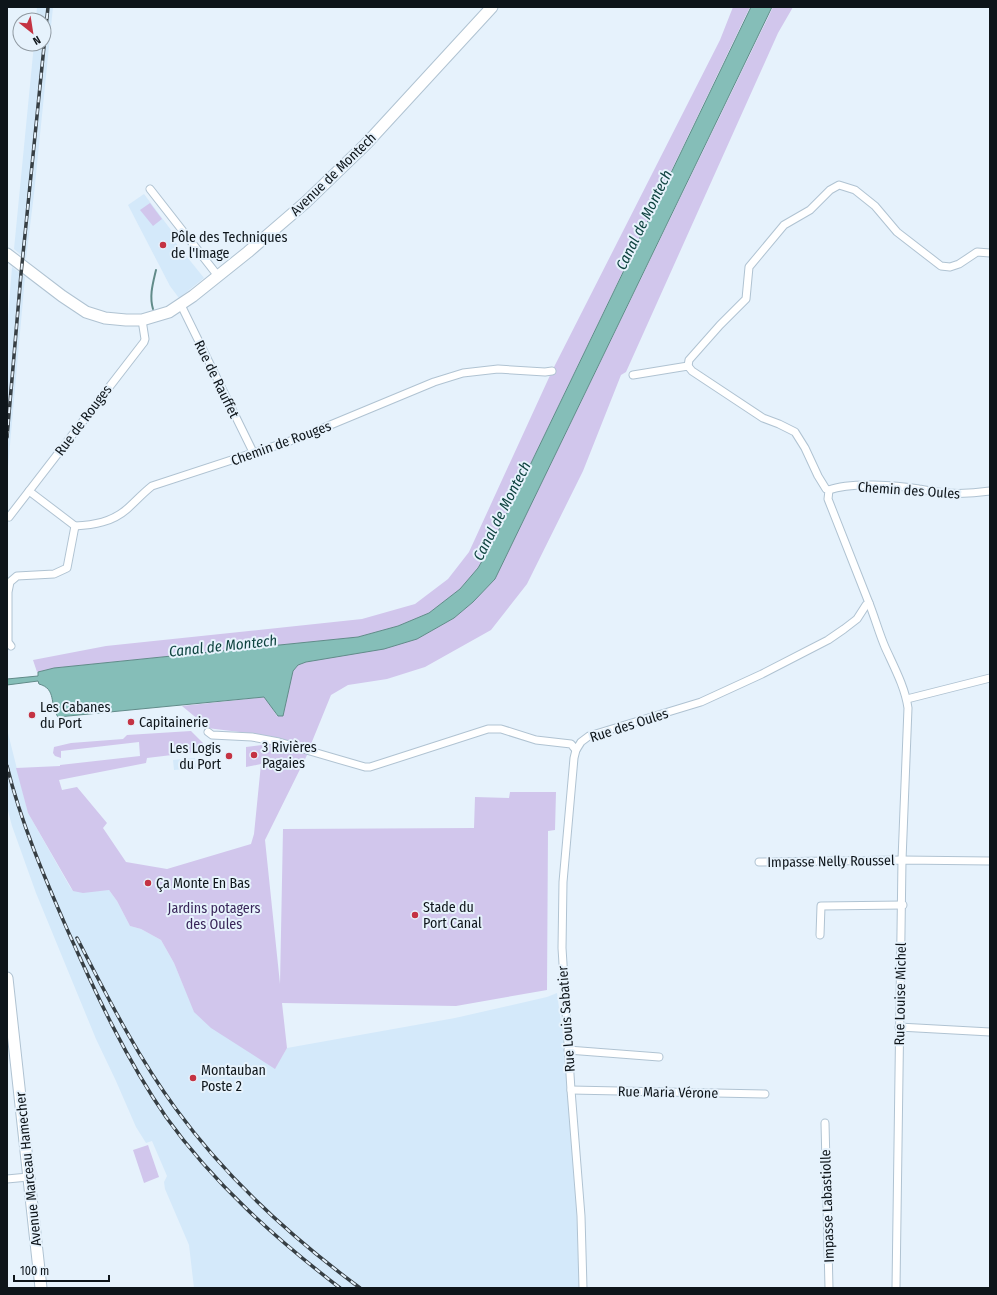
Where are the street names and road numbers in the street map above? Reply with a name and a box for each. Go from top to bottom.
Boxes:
street label: Avenue de Montech [287,129,380,220]
street label: Rue de Rauffet [190,338,243,421]
street label: Rue de Rouges [51,382,116,459]
street label: Chemin de Rouges [229,417,334,469]
street label: Chemin des Oules [857,478,961,503]
street label: Rue des Oules [588,705,671,746]
street label: Impasse Nelly Roussel [767,852,895,871]
street label: Rue Louise Michel [891,942,910,1046]
street label: Rue Louis Sabatier [554,965,579,1073]
street label: Rue Maria Vérone [618,1083,718,1102]
street label: Avenue Marceau Hamecher [12,1091,45,1247]
street label: Impasse Labastiolle [817,1149,838,1263]

